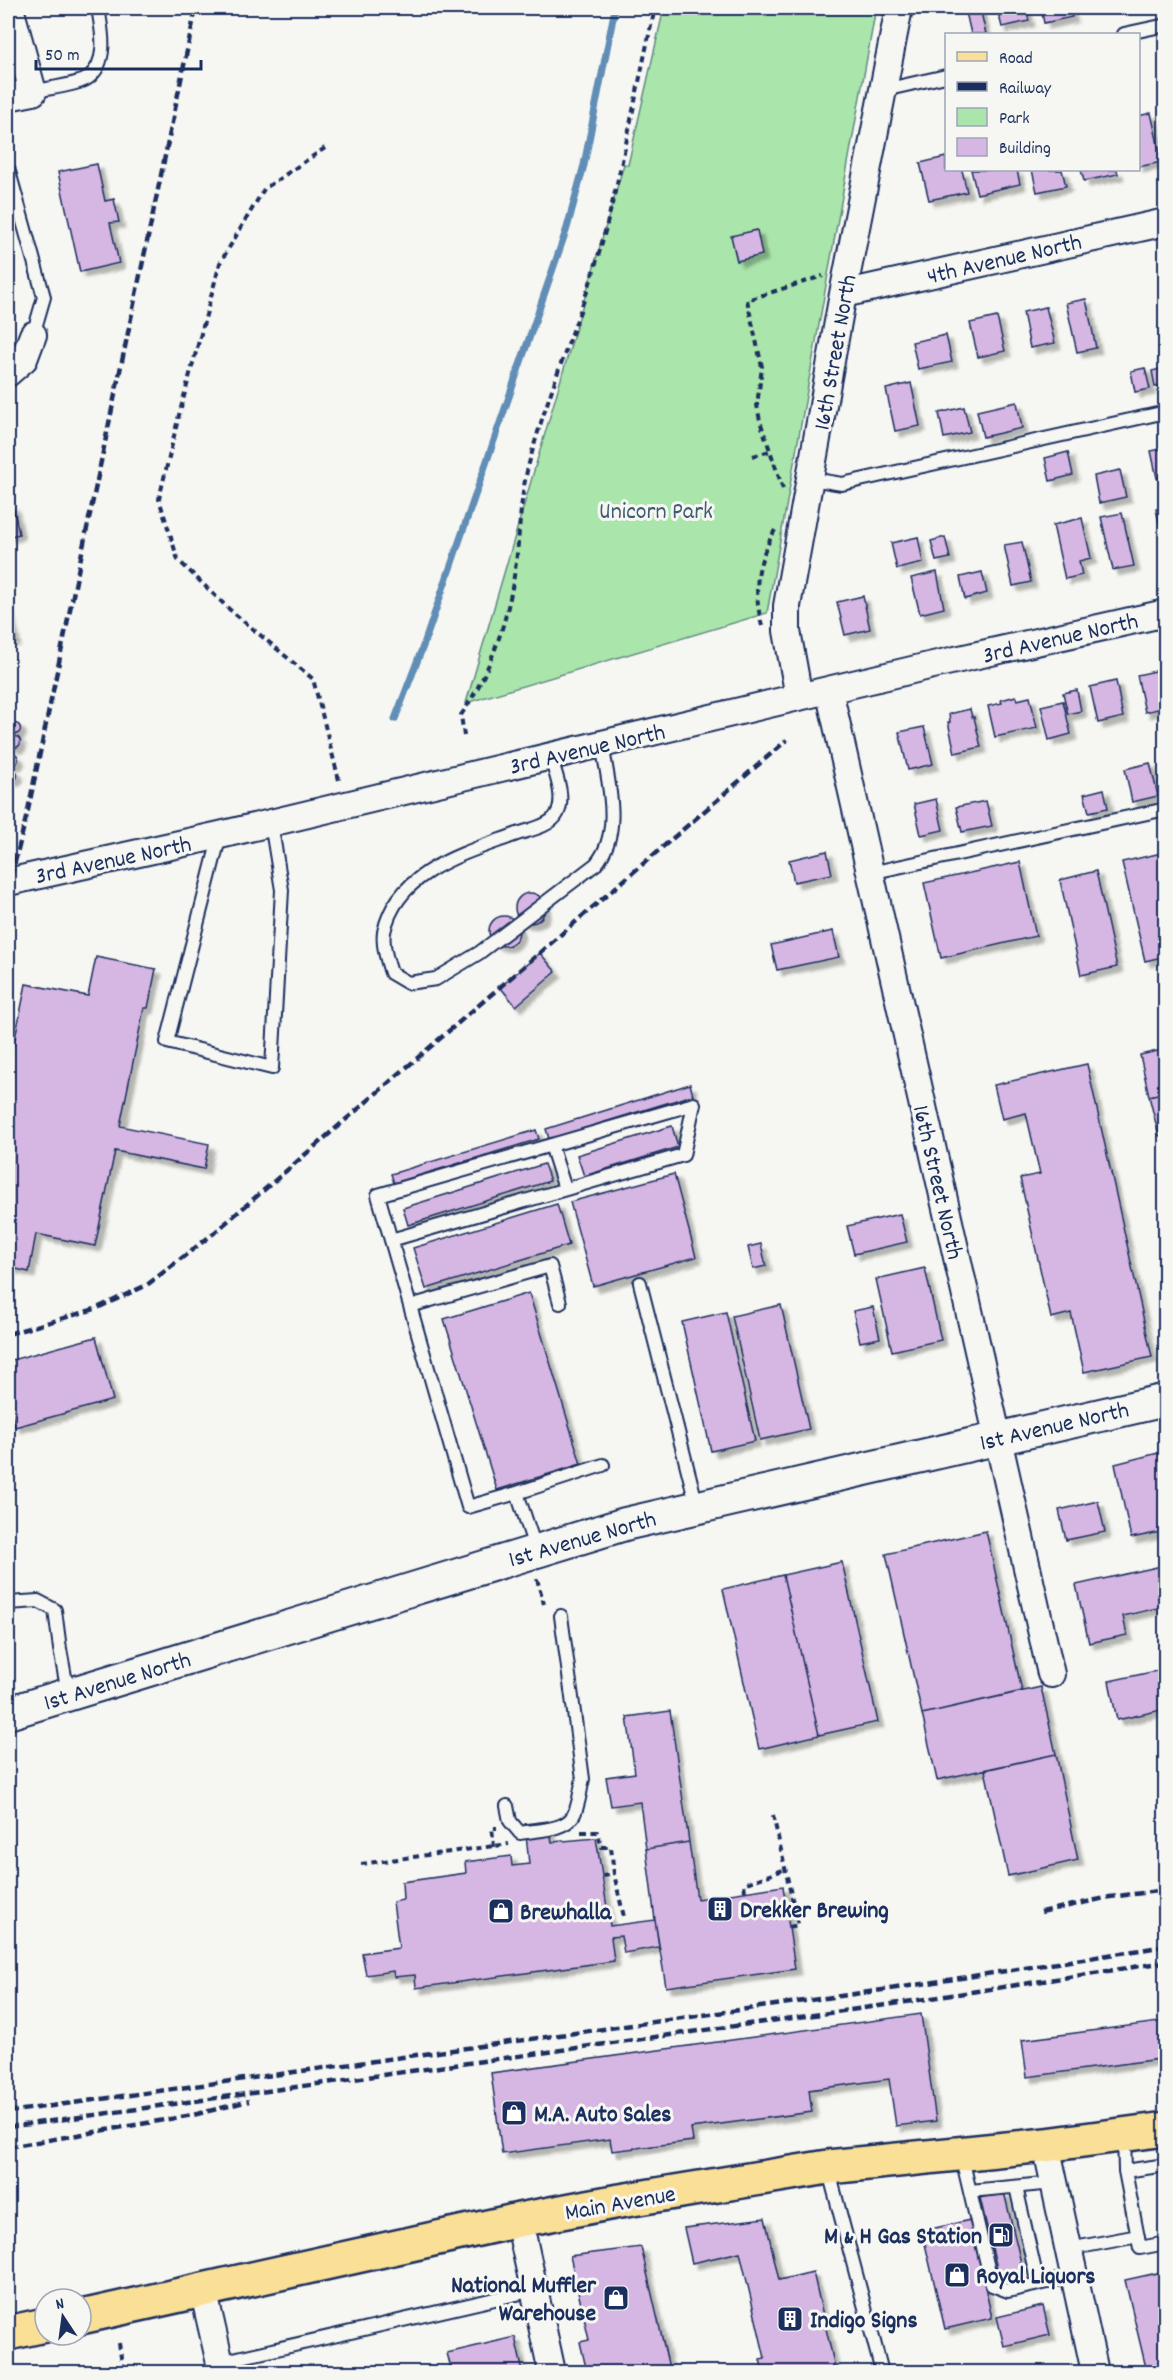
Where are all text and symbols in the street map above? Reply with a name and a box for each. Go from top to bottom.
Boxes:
scale bar [36,33,201,71]
legend [945,33,1140,171]
text: 50 m [45,44,80,69]
text: Road [999,47,1033,72]
text: Railway [999,77,1052,102]
text: Park [999,107,1030,132]
text: Building [999,137,1051,162]
street label: 4th Avenue North [924,227,1085,295]
street label: 16th Street North [807,272,867,433]
park label: Unicorn Park [599,496,713,530]
street label: 3rd Avenue North [980,606,1142,674]
street label: 3rd Avenue North [507,717,669,785]
street label: 3rd Avenue North [32,829,195,895]
street label: 16th Street North [902,1102,970,1263]
street label: 1st Avenue North [977,1394,1133,1462]
street label: 1st Avenue North [505,1504,661,1578]
street label: 1st Avenue North [40,1644,196,1721]
building icon: Drekker Brewing [705,1894,735,1924]
place label: Drekker Brewing [740,1895,889,1929]
shop icon: Brewhalla [486,1896,516,1926]
place label: Brewhalla [520,1897,612,1931]
shop icon: M.A. Auto Sales [499,2098,529,2128]
place label: M.A. Auto Sales [534,2099,671,2133]
street label: Main Avenue [562,2178,679,2231]
fuel station icon: M & H Gas Station [986,2220,1016,2250]
place label: M & H Gas Station [824,2221,982,2255]
shop icon: Royal Liquors [942,2260,972,2290]
place label: Royal Liquors [976,2261,1095,2295]
place label: National Muffler Warehouse [451,2270,597,2332]
shop icon: National Muffler Warehouse [601,2283,631,2313]
north arrow [33,2287,93,2347]
text: N [54,2293,67,2317]
building icon: Indigo Signs [775,2304,805,2334]
place label: Indigo Signs [810,2305,918,2339]

